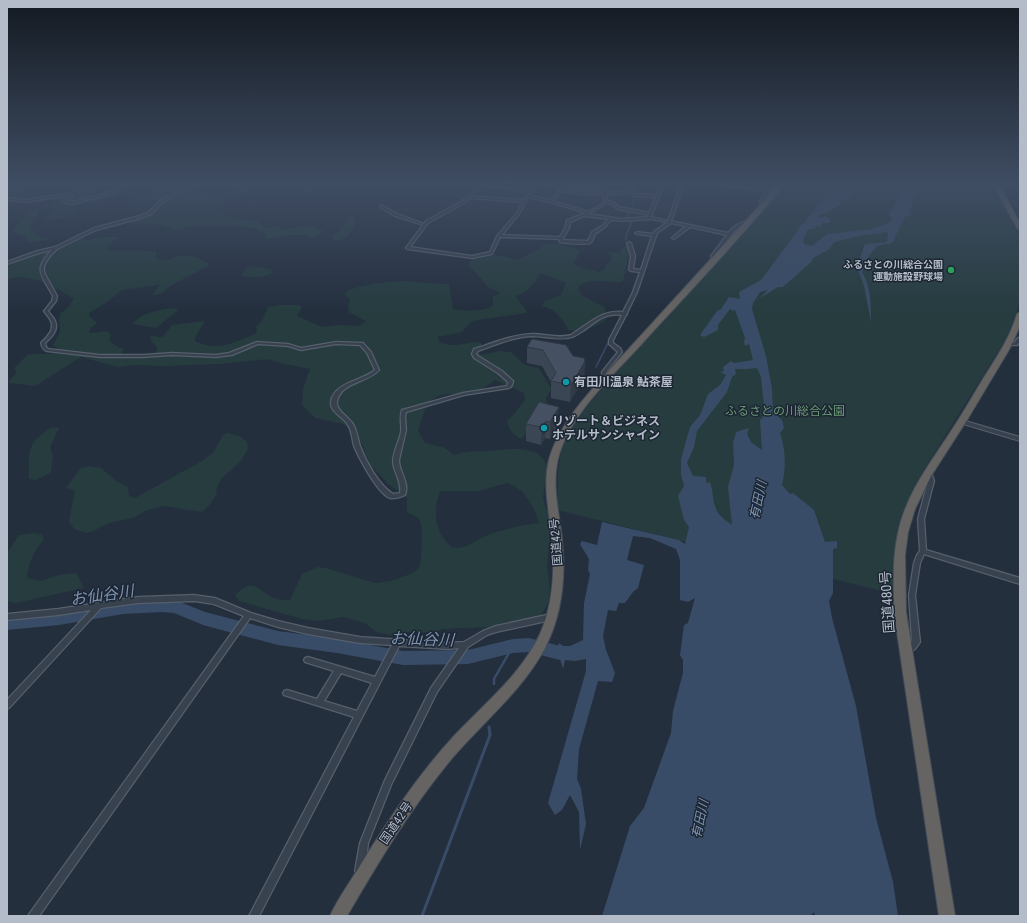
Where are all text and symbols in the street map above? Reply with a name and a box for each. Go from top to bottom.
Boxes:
place label: ふるさとの川総合公園 運動施設野球場 [843,259,943,282]
marker: ふるさとの川総合公園 運動施設野球場 [946,265,956,275]
place label: 有田川温泉 鮎茶屋 [574,375,673,389]
marker: 有田川温泉 鮎茶屋 [561,377,571,387]
park label: ふるさとの川総合公園 [725,404,845,418]
place label: リゾート＆ビジネス ホテルサンシャイン [552,414,660,442]
marker: リゾート＆ビジネス ホテルサンシャイン [539,423,549,433]
water label: 有田川 [747,477,770,521]
street label: 国道42号 [547,518,565,566]
street label: 国道480号 [877,570,897,634]
water label: お仙谷川 [69,581,137,609]
water label: お仙谷川 [390,628,456,650]
water label: 有田川 [689,796,712,840]
street label: 国道42号 [377,799,415,847]

